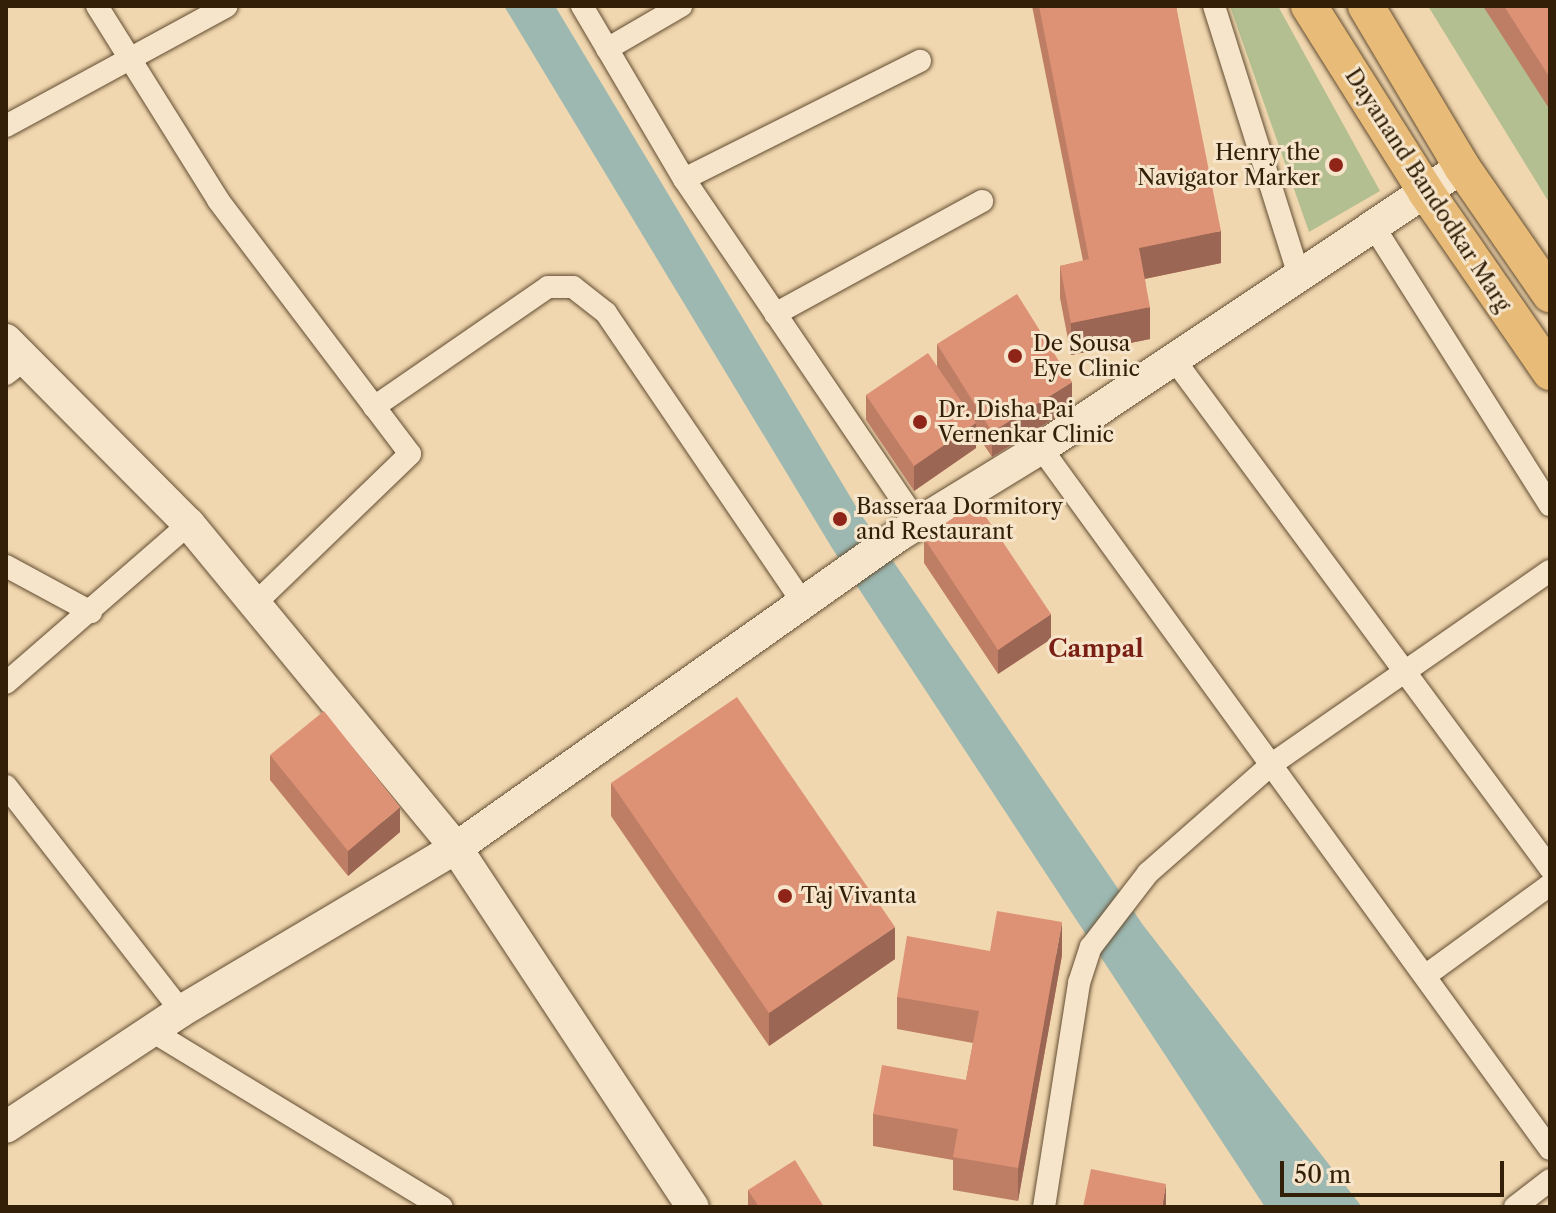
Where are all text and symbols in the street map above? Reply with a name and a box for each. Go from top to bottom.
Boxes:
street label: Dayanand Bandodkar Marg [1339,63,1517,317]
place label: Henry the Navigator Marker [1137,139,1320,190]
marker: Henry the Navigator Marker [1327,156,1345,174]
place label: De Sousa Eye Clinic [1033,330,1140,382]
marker: De Sousa Eye Clinic [1004,345,1026,367]
place label: Dr. Disha Pai Vernenkar Clinic [938,396,1115,448]
marker: Dr. Disha Pai Vernenkar Clinic [909,411,931,433]
place label: Basseraa Dormitory and Restaurant [856,493,1063,544]
marker: Basseraa Dormitory and Restaurant [831,510,849,528]
district label: Campal [1048,635,1144,663]
place label: Taj Vivanta [801,883,917,909]
marker: Taj Vivanta [776,887,794,905]
scale bar [1284,1145,1508,1195]
text: 50 m [1294,1160,1351,1189]

